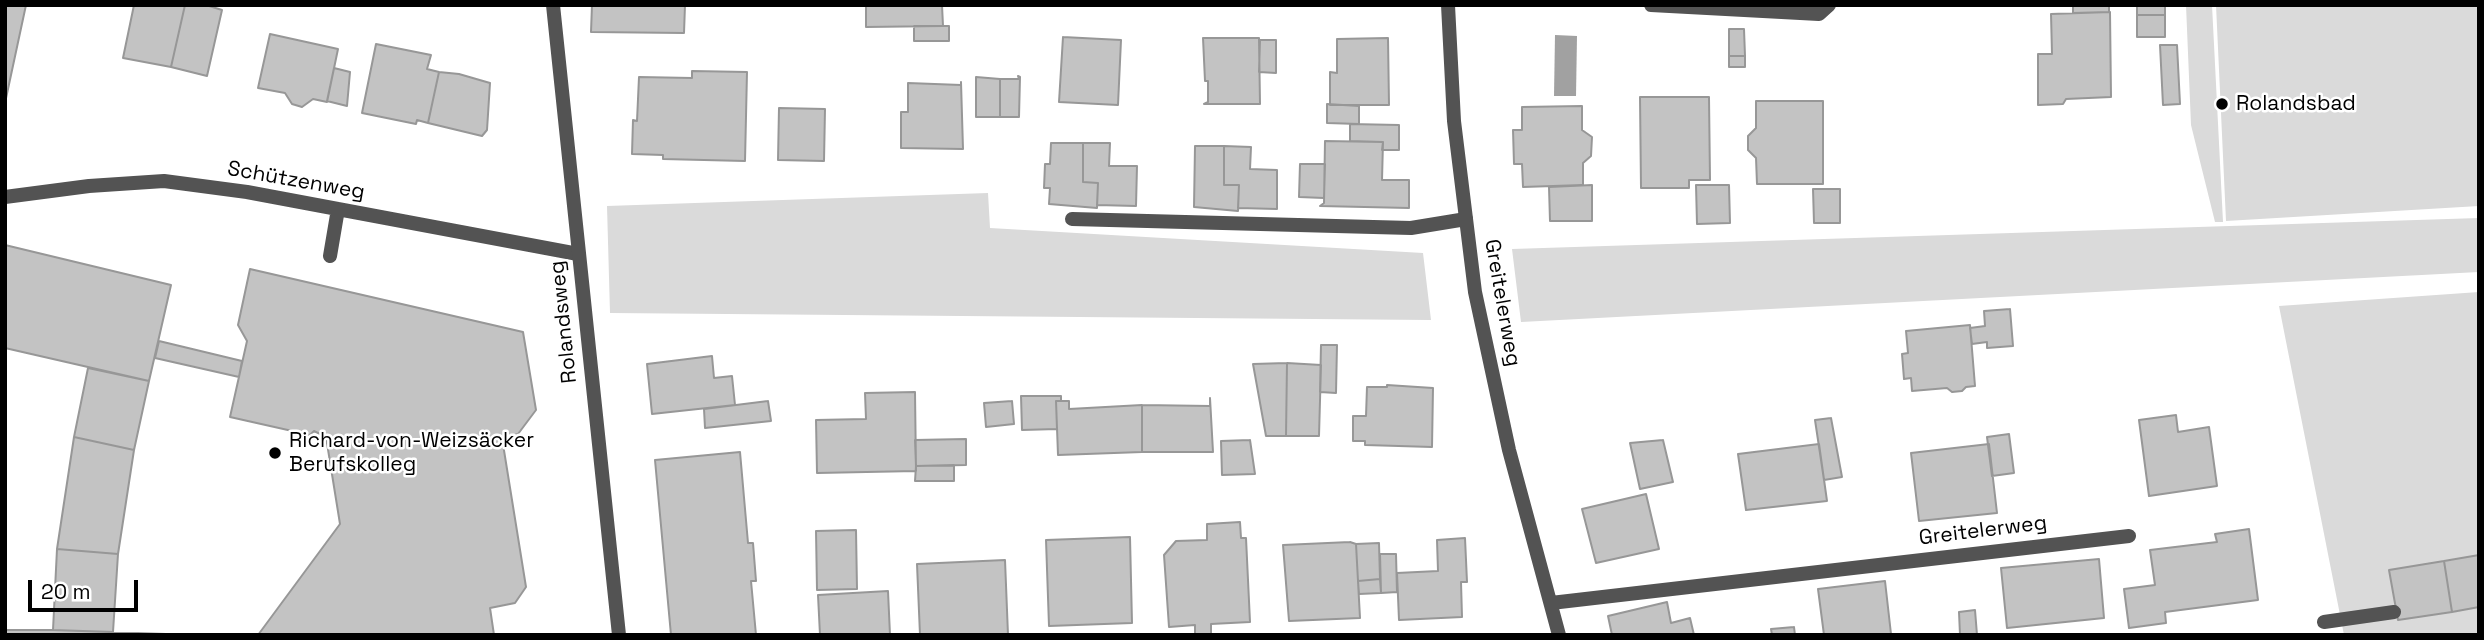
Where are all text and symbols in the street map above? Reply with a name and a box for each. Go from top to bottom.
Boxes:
place label: Rolandsbad [2236,91,2356,117]
marker: Rolandsbad [2214,96,2230,112]
street label: Schützenweg [225,157,367,205]
street label: Greitelerweg [1478,237,1526,369]
street label: Rolandsweg [545,259,583,385]
place label: Richard-von-Weizsäcker Berufskolleg [289,428,534,478]
marker: Richard-von-Weizsäcker Berufskolleg [267,445,283,461]
street label: Greitelerweg [1918,511,2048,551]
scale bar [32,566,142,610]
text: 20 m [41,578,91,605]

